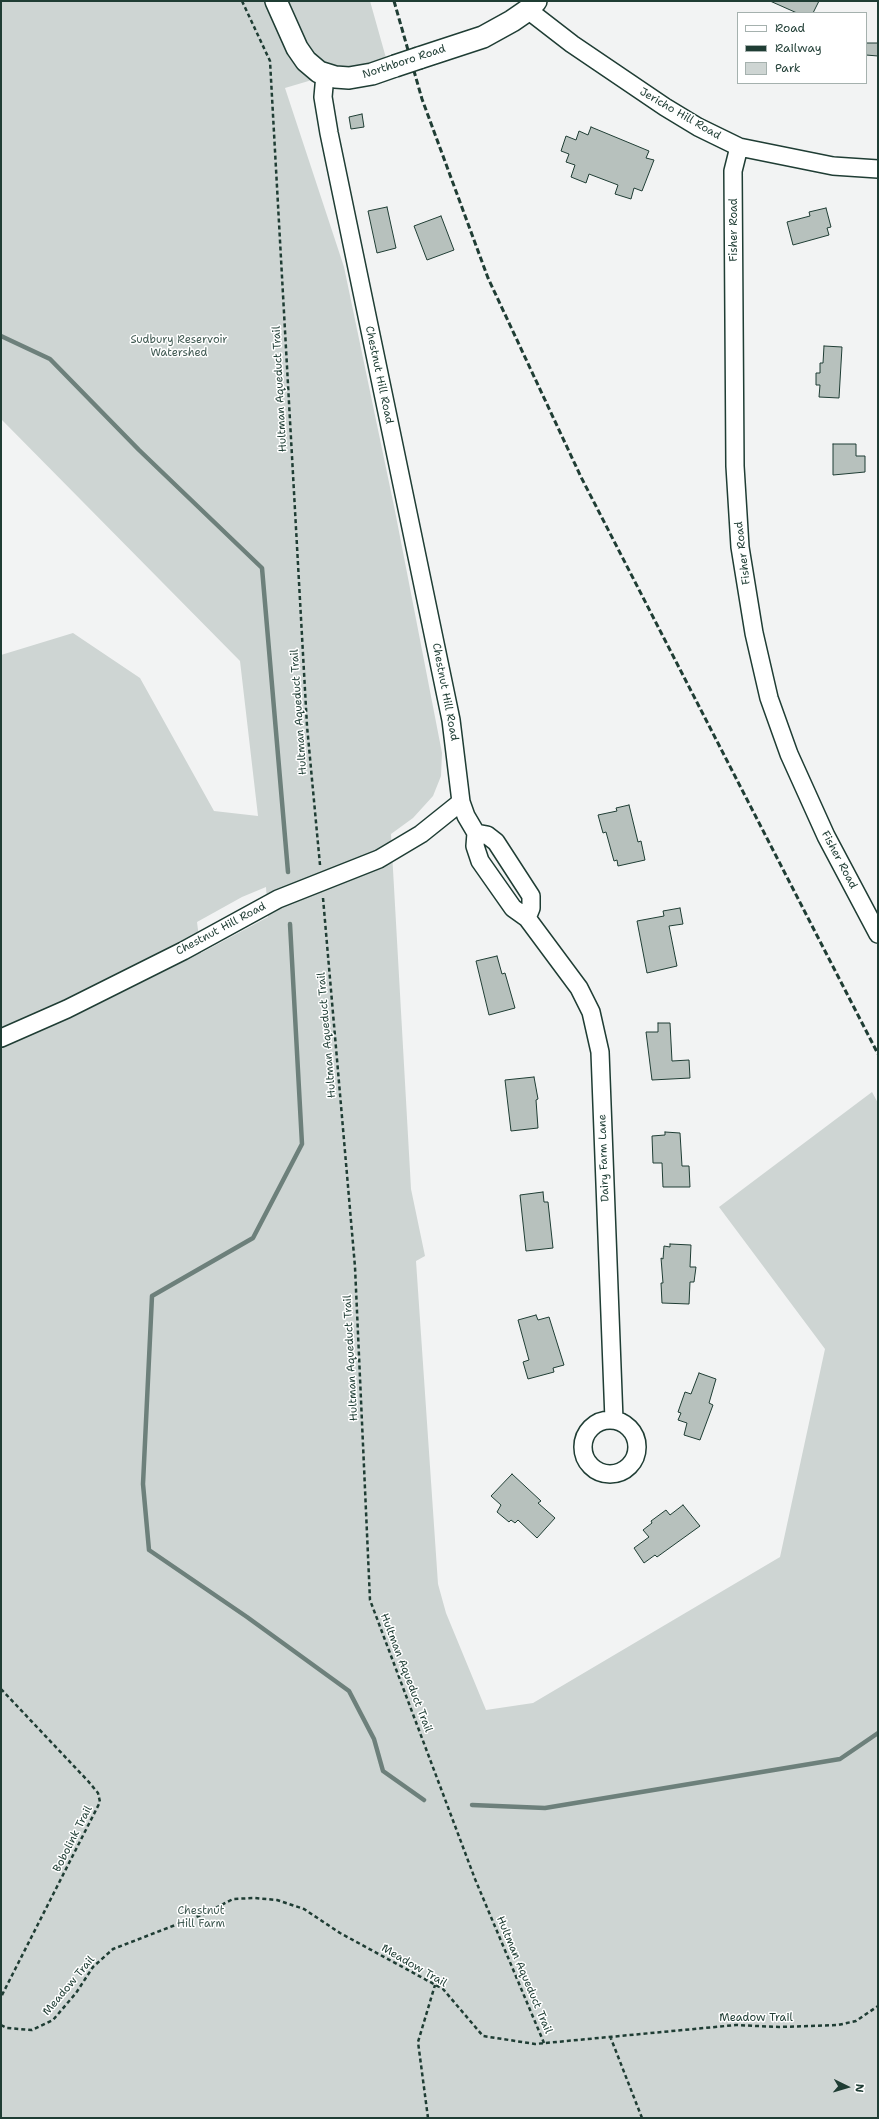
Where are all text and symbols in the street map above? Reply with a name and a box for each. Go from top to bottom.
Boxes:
legend [737,12,867,84]
text: Road [775,20,805,36]
text: Railway [775,40,822,56]
street label: Northboro Road [361,42,447,82]
text: Park [775,60,801,76]
street label: Jericho Hill Road [637,85,723,143]
street label: Fisher Road [727,198,741,262]
street label: Chestnut Hill Road [362,325,396,425]
street label: Hultman Aqueduct Trail [270,326,290,452]
park label: Sudbury Reservoir Watershed [130,333,228,359]
street label: Fisher Road [733,521,753,585]
street label: Chestnut Hill Road [429,642,461,742]
street label: Hultman Aqueduct Trail [288,649,310,775]
street label: Fisher Road [818,829,860,891]
street label: Chestnut Hill Road [174,900,268,958]
street label: Hultman Aqueduct Trail [315,972,339,1098]
street label: Dairy Farm Lane [596,1114,612,1202]
street label: Hultman Aqueduct Trail [341,1295,361,1421]
street label: Hultman Aqueduct Trail [377,1612,435,1734]
street label: Bobolink Trail [51,1804,95,1874]
park label: Chestnut Hill Farm [177,1904,225,1930]
street label: Hultman Aqueduct Trail [493,1914,555,2036]
street label: Meadow Trail [379,1942,449,1990]
street label: Meadow Trail [40,1954,98,2018]
street label: Meadow Trail [719,2011,793,2025]
north arrow [827,2067,867,2107]
text: N [852,2083,867,2093]

